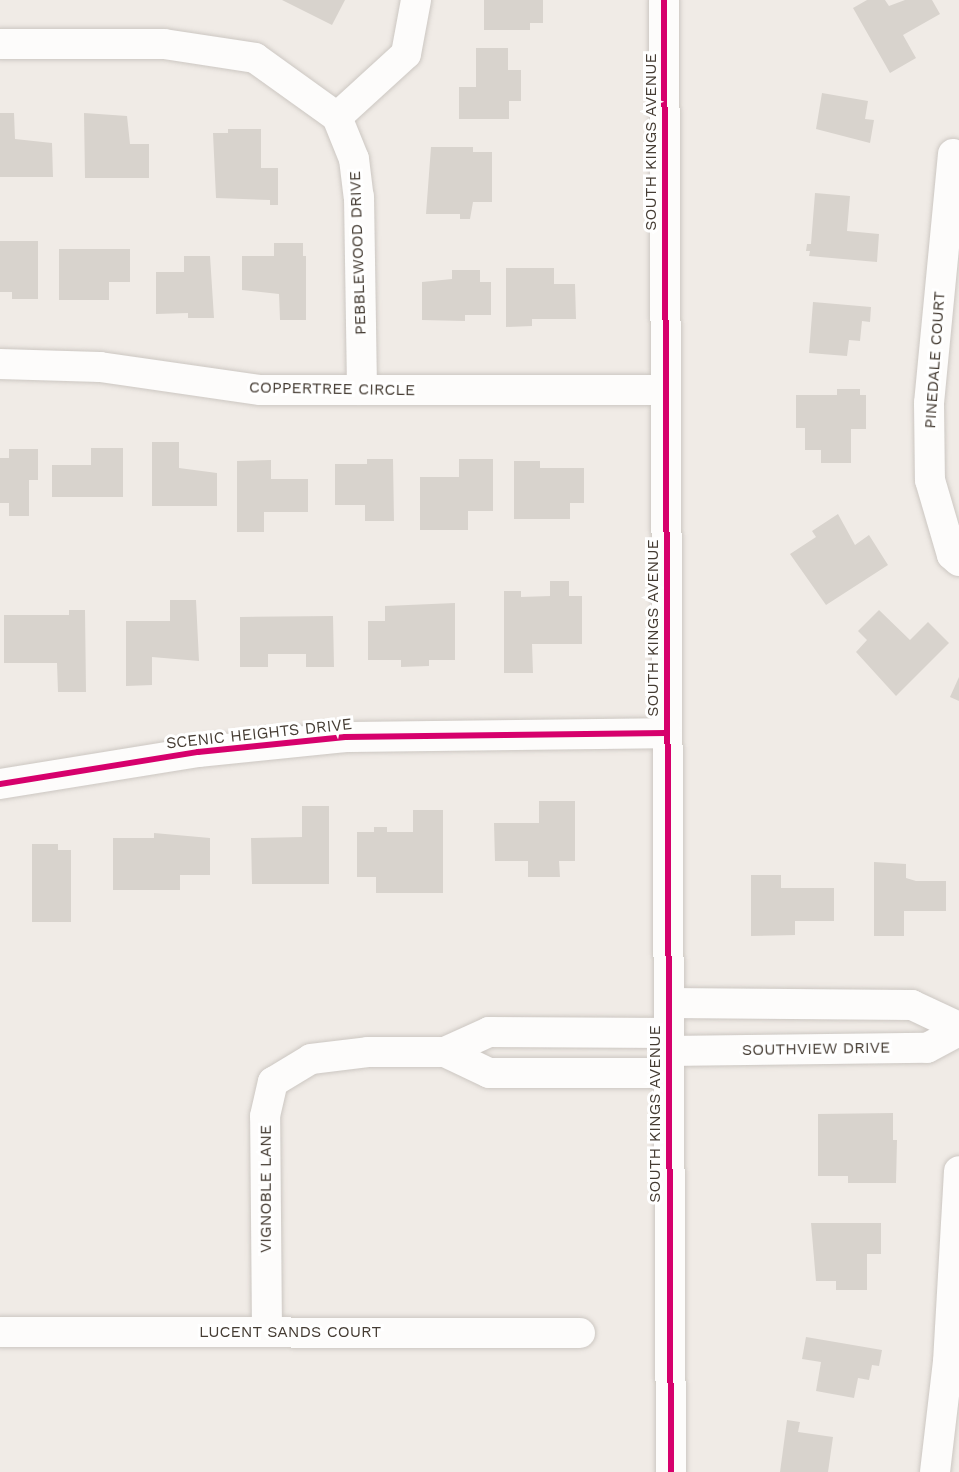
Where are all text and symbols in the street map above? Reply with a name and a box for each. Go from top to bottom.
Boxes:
street label: SOUTH KINGS AVENUE [641,53,661,231]
street label: PEBBLEWOOD DRIVE [346,171,370,335]
street label: PINEDALE COURT [921,291,949,429]
street label: COPPERTREE CIRCLE [249,378,415,400]
street label: SOUTH KINGS AVENUE [643,539,663,717]
street label: SCENIC HEIGHTS DRIVE [165,715,353,753]
street label: SOUTH KINGS AVENUE [645,1025,665,1203]
street label: SOUTHVIEW DRIVE [742,1038,890,1060]
street label: VIGNOBLE LANE [256,1125,276,1253]
street label: LUCENT SANDS COURT [199,1322,381,1342]

